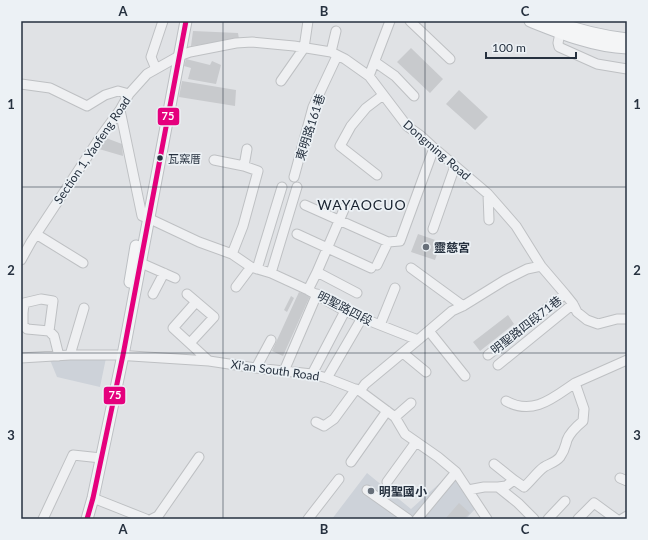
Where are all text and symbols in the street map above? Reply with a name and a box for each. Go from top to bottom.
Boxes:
text: A [117,3,128,19]
text: B [320,3,329,19]
text: C [521,3,530,19]
scale bar [486,34,576,60]
text: 100 m [492,40,526,55]
street label: 東明路161巷 [292,92,328,162]
street label: Section 1, Yaofeng Road [50,93,134,207]
text: 1 [7,96,15,112]
text: 1 [633,96,641,112]
line badge: 75 [157,107,180,126]
text: 75 [162,109,174,122]
street label: Dongming Road [400,117,474,183]
place label: 瓦窯厝 [168,152,201,165]
marker: 瓦窯厝 [155,153,165,163]
district label: WAYAOCUO [317,196,407,213]
place label: 靈慈宮 [434,240,470,255]
marker: 靈慈宮 [421,242,431,252]
text: 2 [7,262,15,278]
text: 2 [633,262,641,278]
street label: 明聖路四段 [315,288,375,328]
street label: 明聖路四段71巷 [488,293,564,357]
street label: Xi'an South Road [230,356,320,384]
line badge: 75 [103,386,126,405]
text: 75 [109,388,121,401]
text: 3 [7,427,15,443]
text: 3 [633,427,641,443]
place label: 明聖國小 [379,484,427,499]
marker: 明聖國小 [366,486,376,496]
text: A [117,521,128,537]
text: B [320,521,329,537]
text: C [521,521,530,537]

